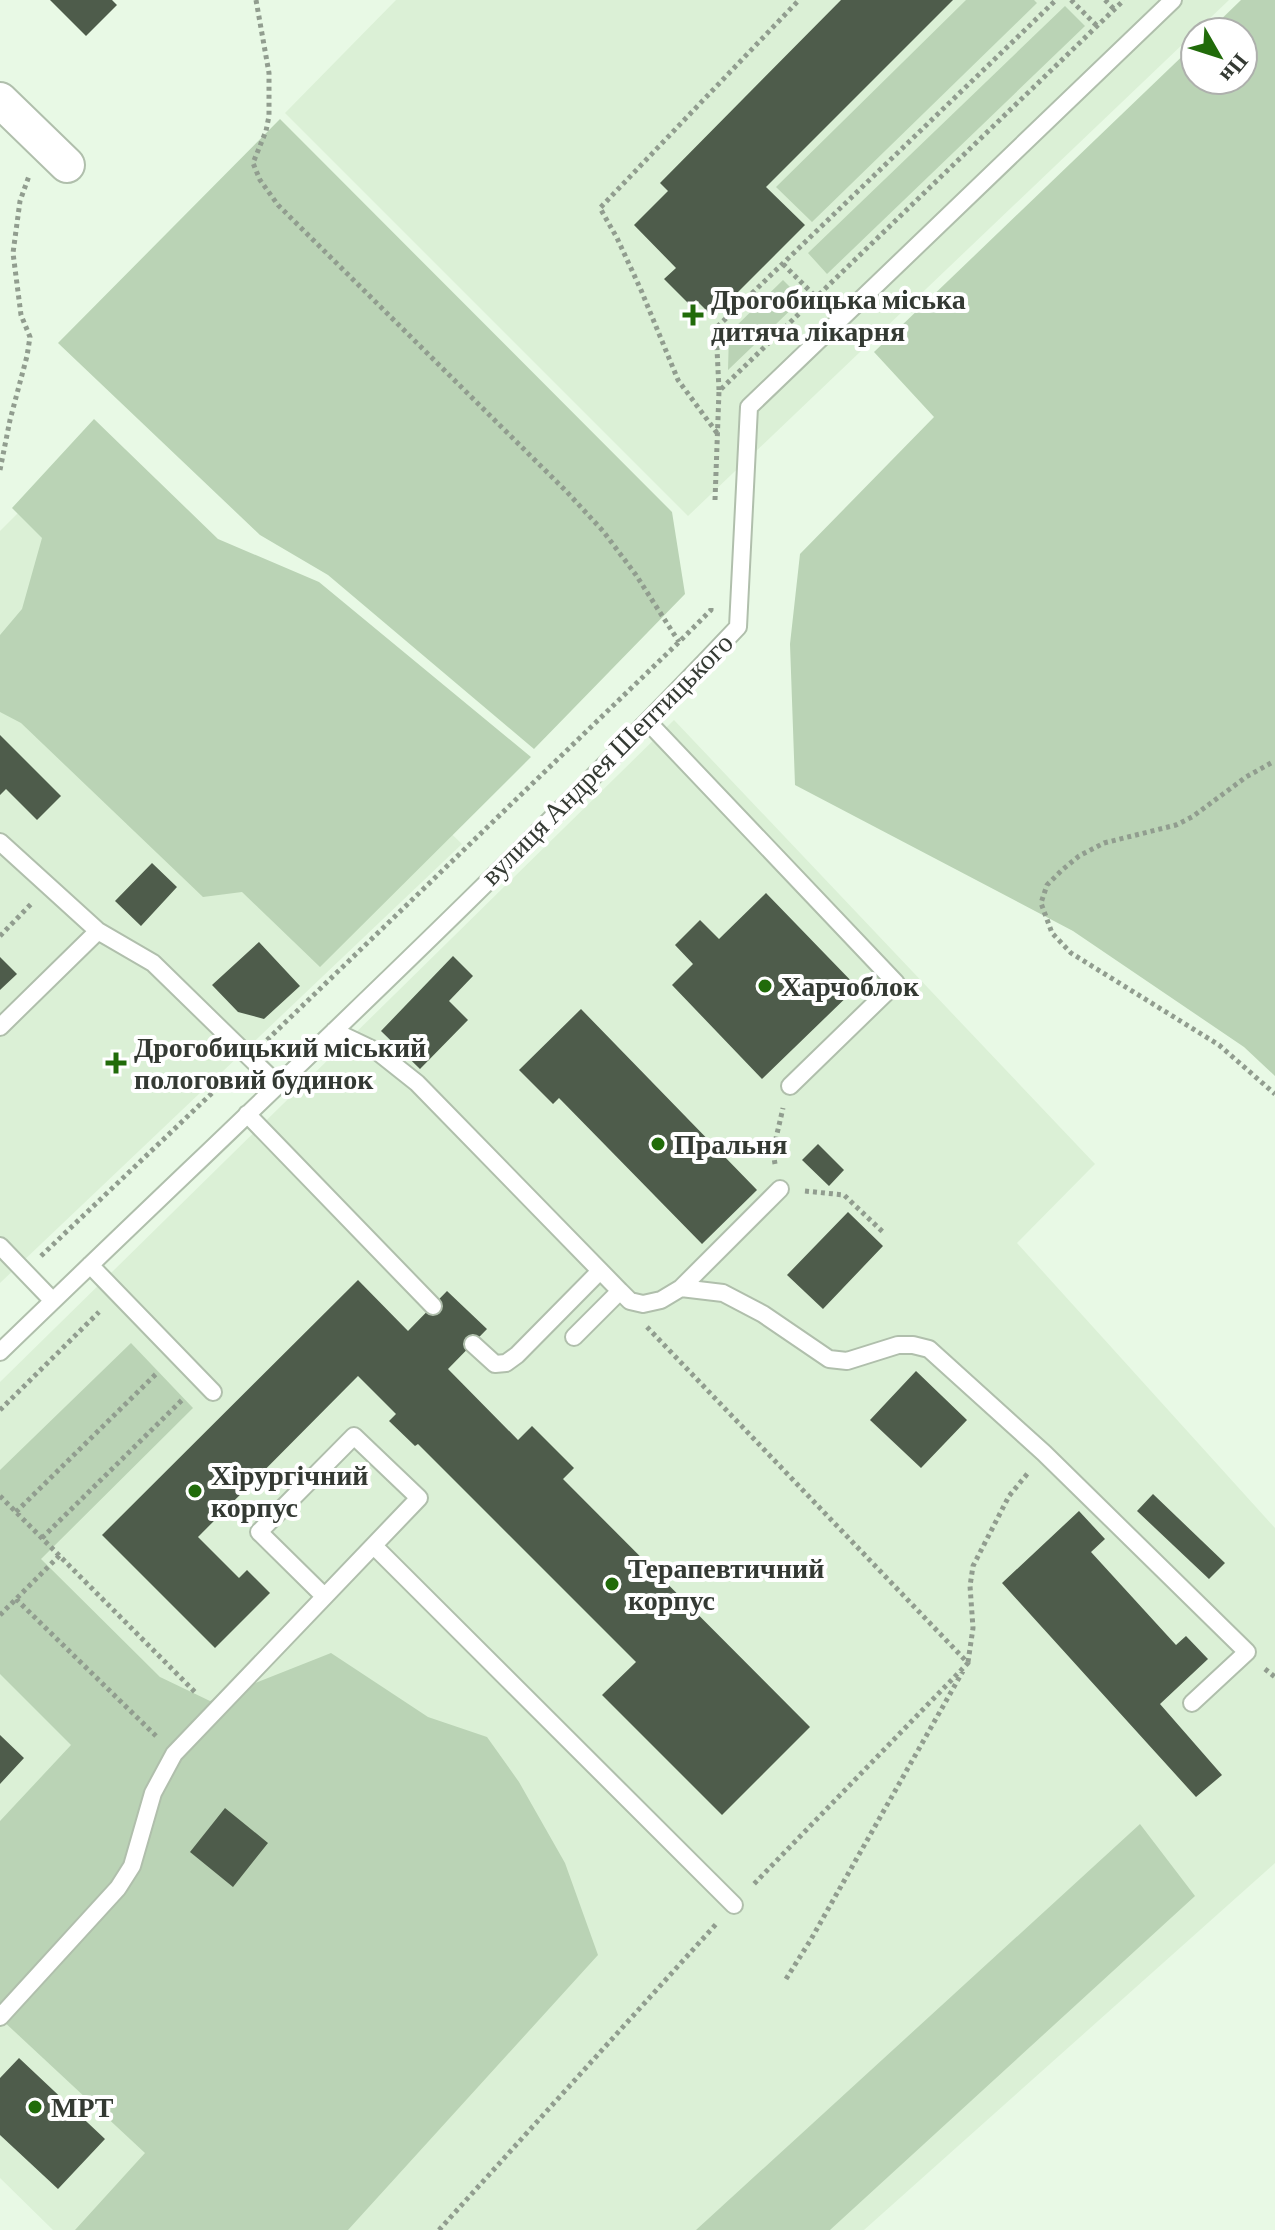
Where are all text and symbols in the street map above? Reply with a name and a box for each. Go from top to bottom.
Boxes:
north arrow [1179,16,1259,96]
text: Пн [1215,49,1253,88]
place label: Дрогобицька міська дитяча лікарня [711,284,966,347]
marker: Дрогобицька міська дитяча лікарня [682,304,704,326]
street label: вулиця Андрея Шептицького [475,627,739,891]
place label: Харчоблок [781,971,920,1002]
marker: Харчоблок [756,977,774,995]
place label: Дрогобицький міський пологовий будинок [134,1032,426,1095]
marker: Дрогобицький міський пологовий будинок [105,1052,127,1074]
place label: Пральня [674,1129,787,1160]
marker: Пральня [649,1135,667,1153]
place label: Хірургічний корпус [211,1460,368,1523]
marker: Хірургічний корпус [186,1482,204,1500]
place label: Терапевтичний корпус [628,1553,824,1616]
marker: Терапевтичний корпус [603,1575,621,1593]
place label: МРТ [51,2092,114,2123]
marker: МРТ [26,2098,44,2116]

